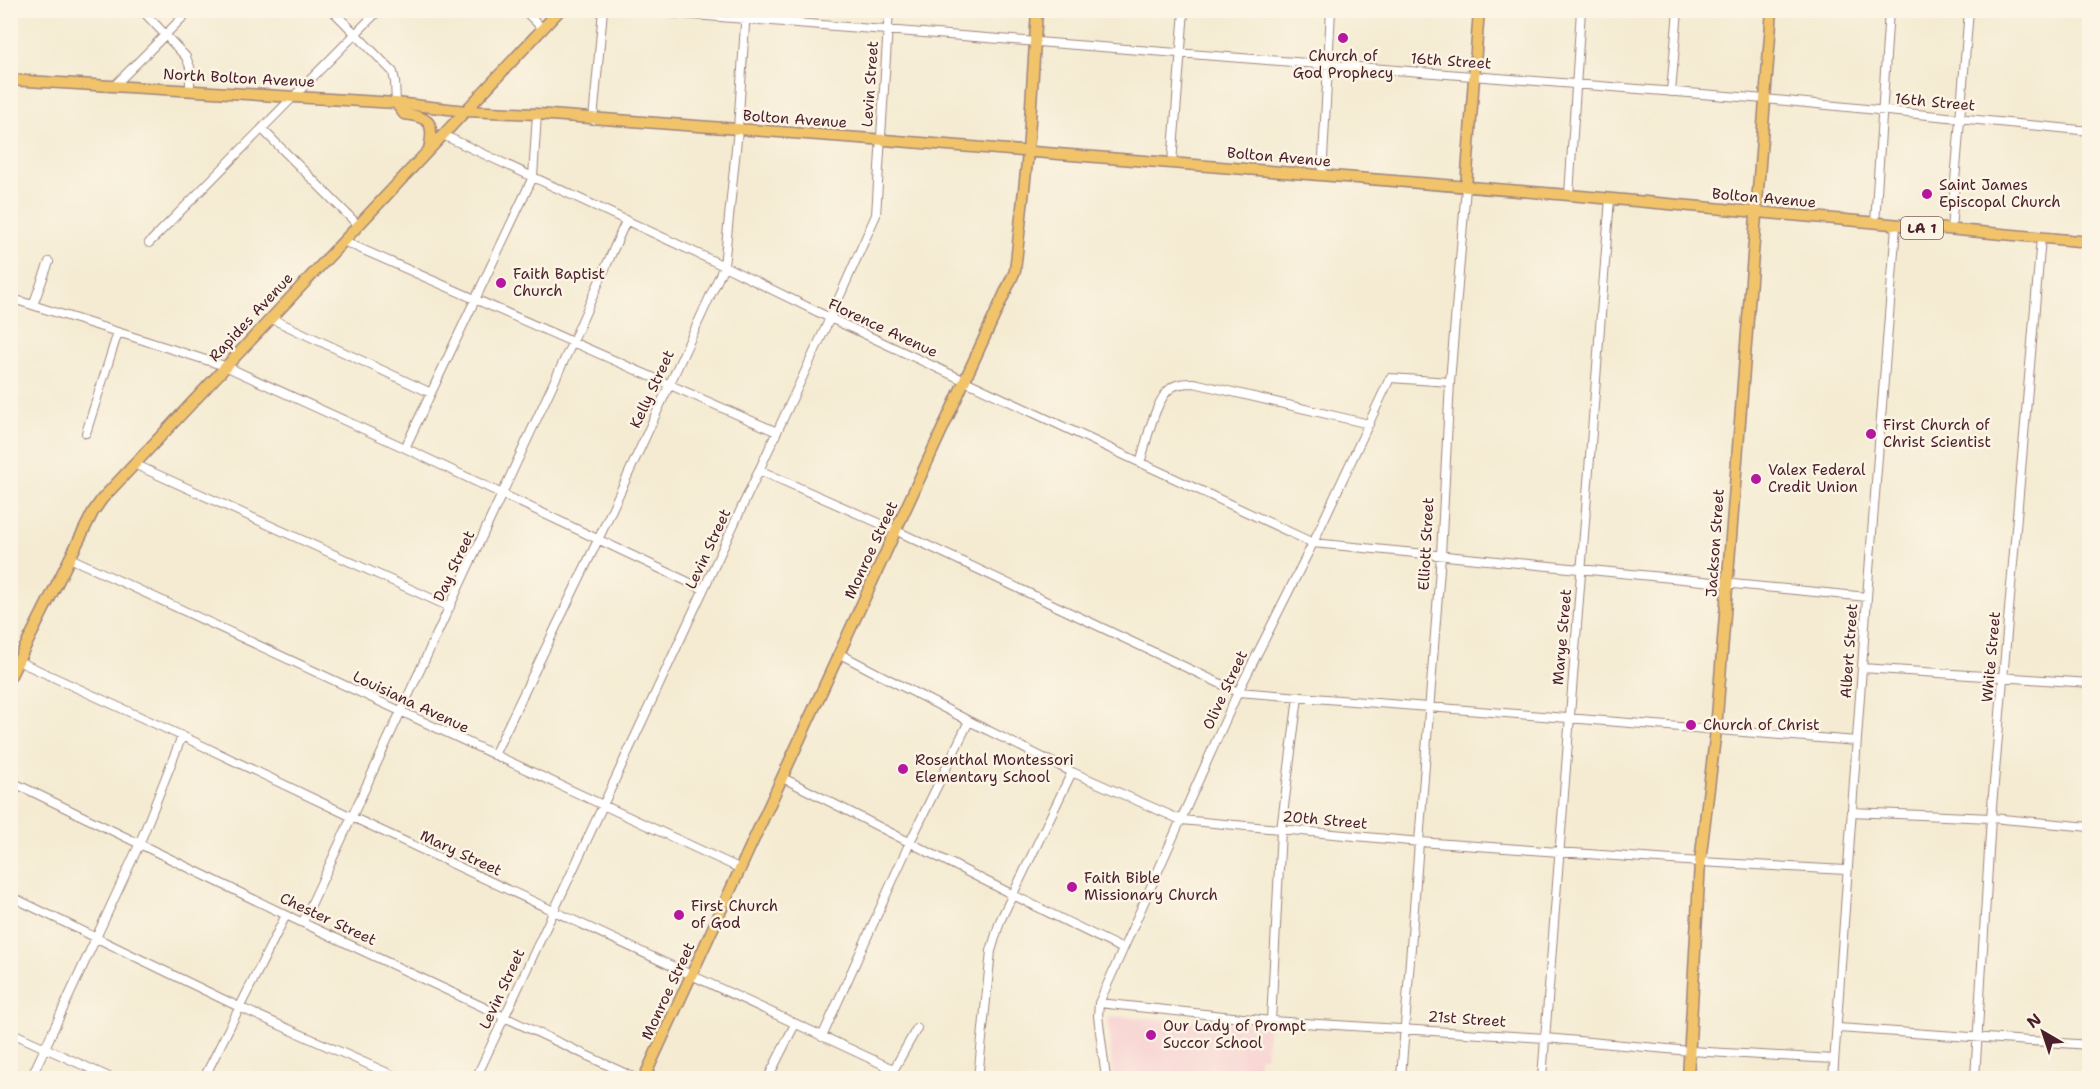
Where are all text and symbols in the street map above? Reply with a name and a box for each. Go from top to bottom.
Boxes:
marker: Church of God Prophecy [1336,31,1350,45]
street label: Levin Street [857,40,883,128]
place label: Church of God Prophecy [1293,46,1393,83]
street label: 16th Street [1410,48,1492,74]
street label: North Bolton Avenue [163,64,315,92]
street label: 16th Street [1894,89,1976,115]
street label: Bolton Avenue [742,105,848,133]
street label: Bolton Avenue [1226,142,1332,172]
place label: Saint James Episcopal Church [1939,175,2061,212]
street label: Bolton Avenue [1711,183,1817,213]
marker: Saint James Episcopal Church [1920,187,1934,201]
road number: LA 1 [1901,217,1943,239]
place label: Faith Baptist Church [513,264,605,301]
street label: Rapides Avenue [205,268,297,366]
marker: Faith Baptist Church [494,276,508,290]
street label: Florence Avenue [825,294,941,362]
street label: Kelly Street [625,347,679,431]
place label: First Church of Christ Scientist [1883,415,1991,452]
marker: First Church of Christ Scientist [1864,427,1878,441]
place label: Valex Federal Credit Union [1768,460,1866,497]
marker: Valex Federal Credit Union [1749,472,1763,486]
street label: Jackson Street [1701,488,1729,598]
street label: Elliott Street [1414,497,1438,591]
street label: Monroe Street [840,498,902,602]
street label: Levin Street [681,506,735,592]
street label: Day Street [429,527,479,605]
street label: Marye Street [1548,588,1576,686]
street label: Albert Street [1836,603,1862,699]
street label: White Street [1977,611,2005,703]
street label: Olive Street [1198,647,1252,733]
street label: Louisiana Avenue [350,666,472,738]
place label: Church of Christ [1703,715,1820,735]
marker: Church of Christ [1684,718,1698,732]
place label: Rosenthal Montessori Elementary School [915,750,1074,787]
marker: Rosenthal Montessori Elementary School [896,762,910,776]
street label: 20th Street [1282,806,1368,834]
street label: Mary Street [417,825,505,881]
place label: Faith Bible Missionary Church [1084,868,1218,905]
marker: Faith Bible Missionary Church [1065,880,1079,894]
street label: Chester Street [277,888,379,950]
place label: First Church of God [691,896,778,933]
marker: First Church of God [672,908,686,922]
street label: Monroe Street [637,939,699,1043]
street label: Levin Street [475,946,529,1032]
north arrow [2013,1002,2073,1062]
street label: 21st Street [1427,1006,1507,1032]
text: N [2022,1009,2045,1033]
place label: Our Lady of Prompt Succor School [1163,1016,1306,1053]
marker: Our Lady of Prompt Succor School [1144,1028,1158,1042]

